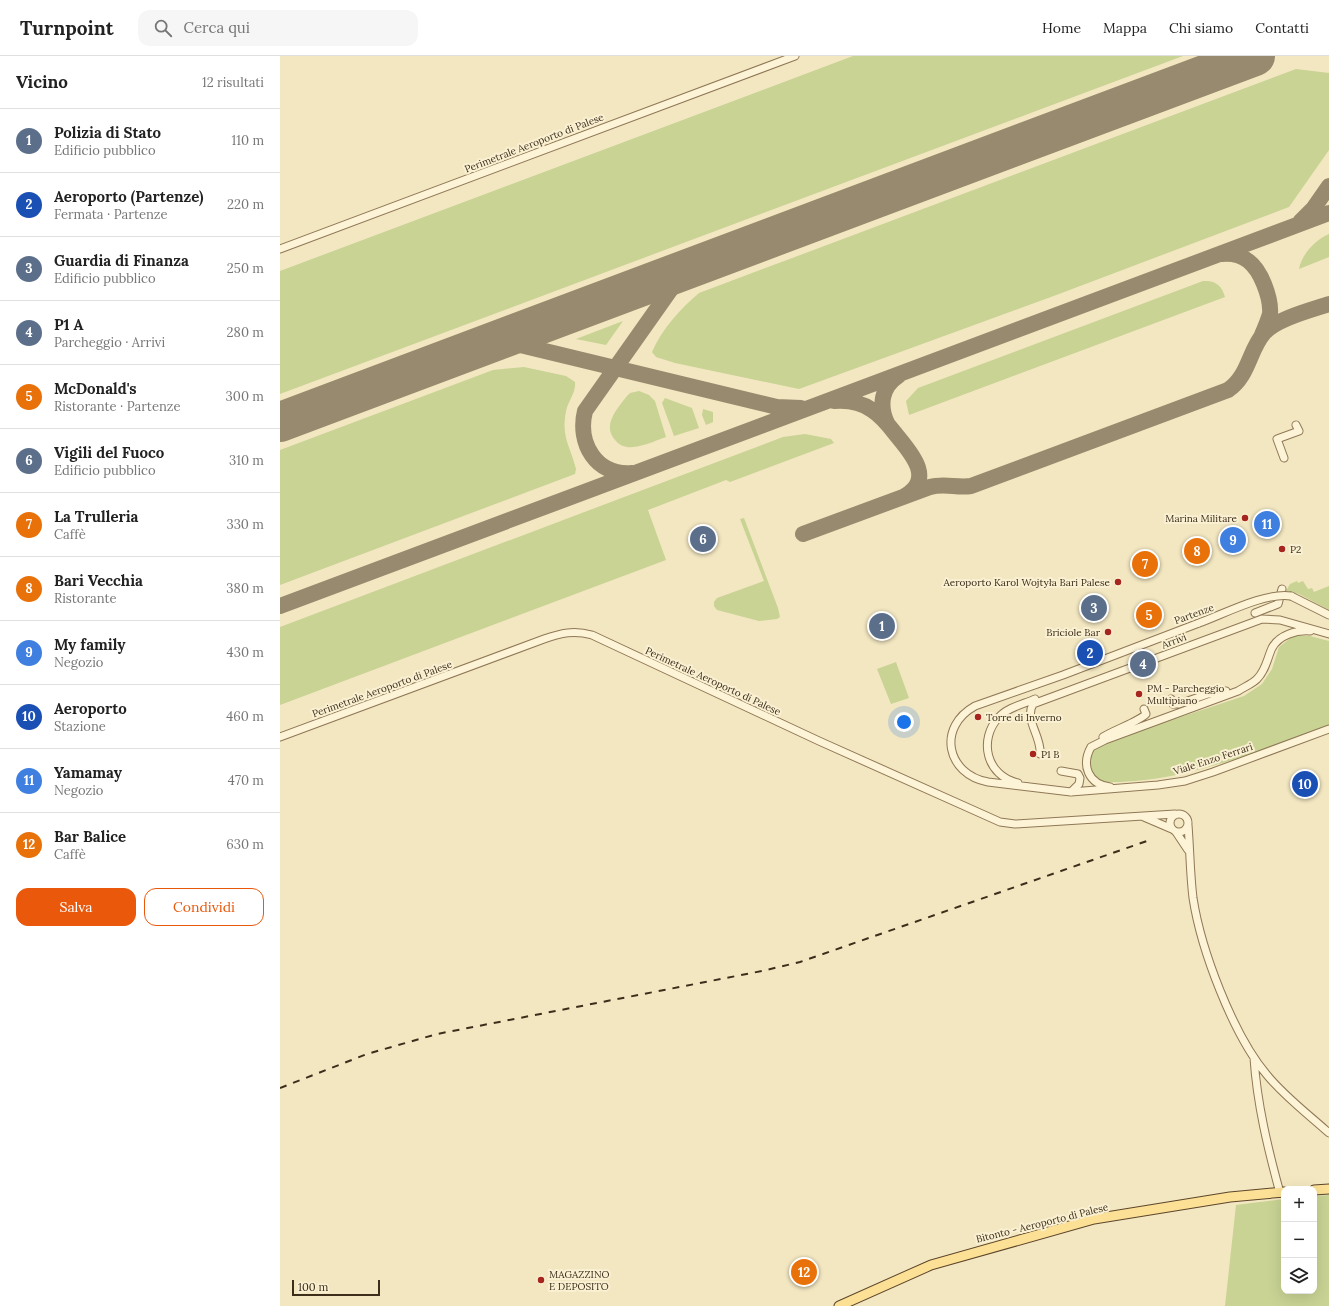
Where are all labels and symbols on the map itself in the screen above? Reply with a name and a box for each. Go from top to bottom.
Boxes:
street label: Perimetrale Aeroporto di Palese [463,110,606,176]
pin: 11 [1254,509,1280,539]
place label: Marina Militare [1165,512,1238,525]
marker: Marina Militare [1240,513,1250,523]
pin: 6 [690,524,716,554]
pin: 9 [1220,525,1246,555]
pin: 8 [1184,536,1210,566]
place label: P2 [1290,543,1301,556]
marker: P2 [1277,544,1287,554]
pin: 7 [1132,549,1158,579]
place label: Aeroporto Karol Wojtyła Bari Palese [943,576,1111,589]
marker: Aeroporto Karol Wojtyła Bari Palese [1113,577,1123,587]
pin: 3 [1081,593,1107,623]
pin: 5 [1136,600,1162,630]
street label: Partenze [1172,601,1216,627]
pin: 1 [869,611,895,641]
place label: Briciole Bar [1046,626,1101,639]
marker: Briciole Bar [1103,627,1113,637]
street label: Arrivi [1159,630,1188,652]
pin: 2 [1077,638,1103,668]
street label: Perimetrale Aeroporto di Palese [643,644,783,718]
pin: 4 [1130,649,1156,679]
street label: Perimetrale Aeroporto di Palese [310,657,454,720]
place label: PM - Parcheggio Multipiano [1147,682,1225,707]
marker: PM - Parcheggio Multipiano [1134,689,1144,699]
place label: Torre di Inverno [986,711,1062,724]
your location [894,712,914,732]
marker: Torre di Inverno [973,712,983,722]
street label: Viale Enzo Ferrari [1171,740,1254,778]
place label: P1 B [1041,748,1060,761]
marker: P1 B [1028,749,1038,759]
pin: 10 [1292,769,1318,799]
street label: Bitonto - Aeroporto di Palese [975,1200,1110,1246]
pin: 12 [791,1257,817,1287]
place label: MAGAZZINO E DEPOSITO [549,1268,609,1293]
marker: MAGAZZINO E DEPOSITO [536,1275,546,1285]
scale bar [292,1278,380,1297]

